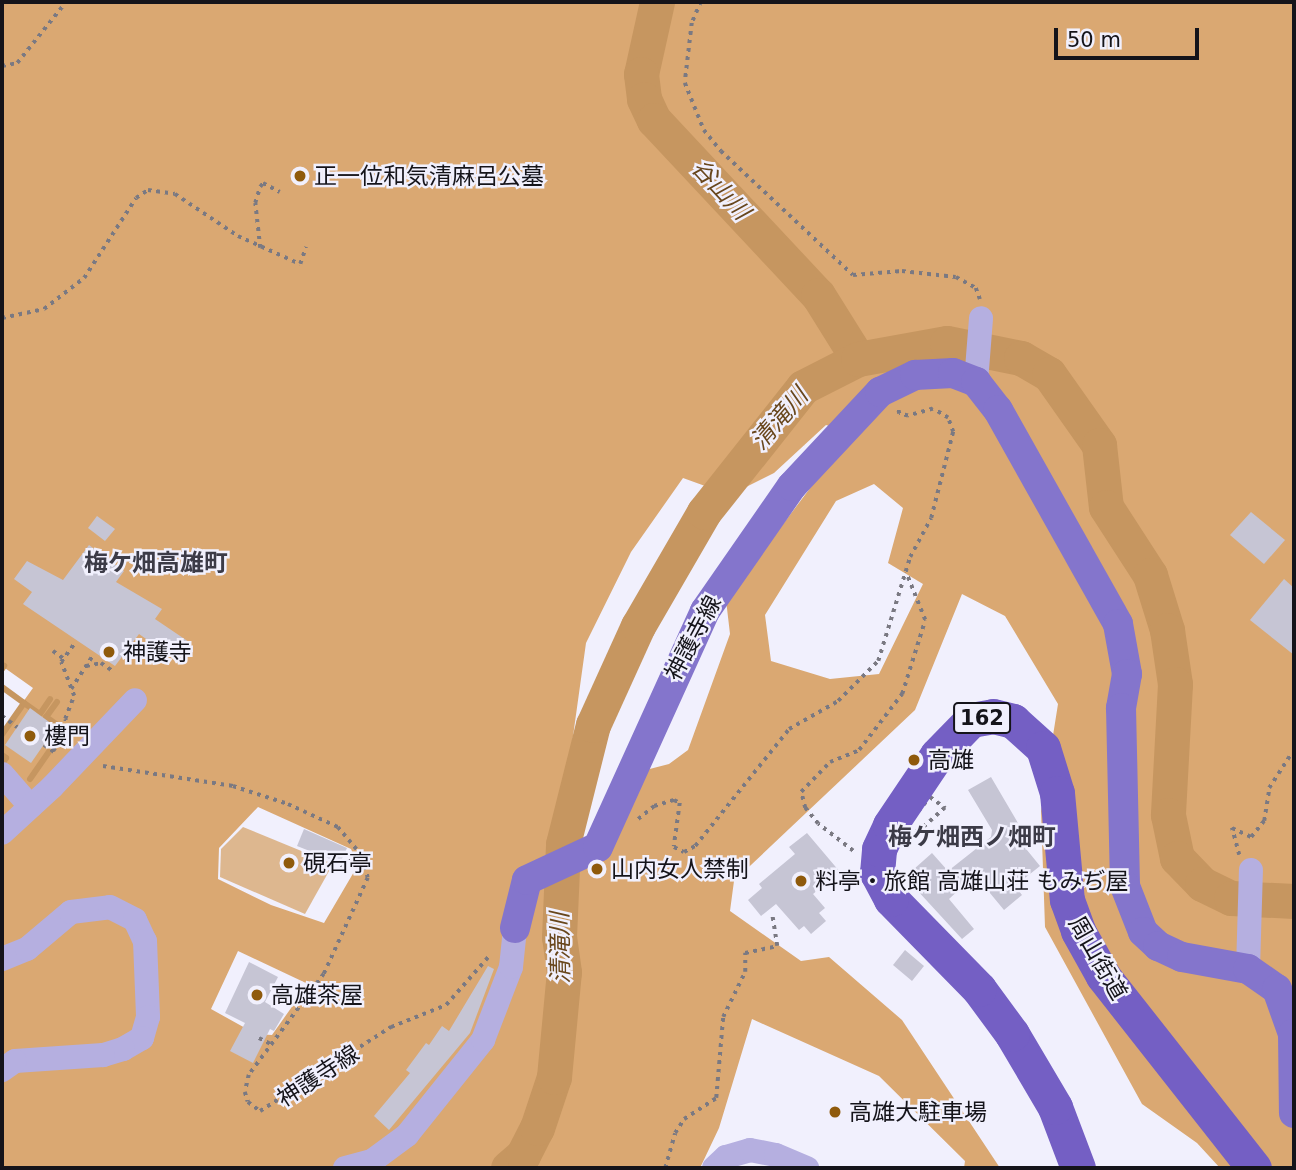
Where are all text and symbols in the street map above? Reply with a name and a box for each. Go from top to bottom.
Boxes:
scale bar [1058,14,1203,58]
text: 50 m [1067,28,1121,52]
water label: 谷山川 [685,154,755,226]
place label: 正一位和気清麻呂公墓 [314,162,544,190]
marker: 正一位和気清麻呂公墓 [292,168,308,184]
water label: 清滝川 [746,382,814,456]
district label: 梅ケ畑高雄町 [84,550,228,578]
street label: 神護寺線 [659,591,727,685]
place label: 神護寺 [123,638,192,666]
marker: 神護寺 [101,644,117,660]
road number: 162 [952,700,1012,736]
place label: 樓門 [44,722,90,750]
marker: 樓門 [22,728,38,744]
place label: 高雄 [928,746,974,774]
marker: 高雄 [906,752,922,768]
district label: 梅ケ畑西ノ畑町 [888,824,1056,852]
place label: 硯石亭 [303,849,372,877]
marker: 硯石亭 [281,855,297,871]
place label: 山内女人禁制 [611,855,749,883]
marker: 山内女人禁制 [589,861,605,877]
place label: 料亭・旅館 高雄山荘 もみぢ屋 [815,867,1129,895]
marker: 料亭・旅館 高雄山荘 もみぢ屋 [793,873,809,889]
street label: 周山街道 [1063,911,1133,1005]
water label: 清滝川 [546,912,576,984]
place label: 高雄茶屋 [271,981,363,1009]
marker: 高雄茶屋 [249,987,265,1003]
street label: 神護寺線 [272,1039,364,1113]
place label: 高雄大駐車場 [849,1098,987,1126]
marker: 高雄大駐車場 [827,1104,843,1120]

